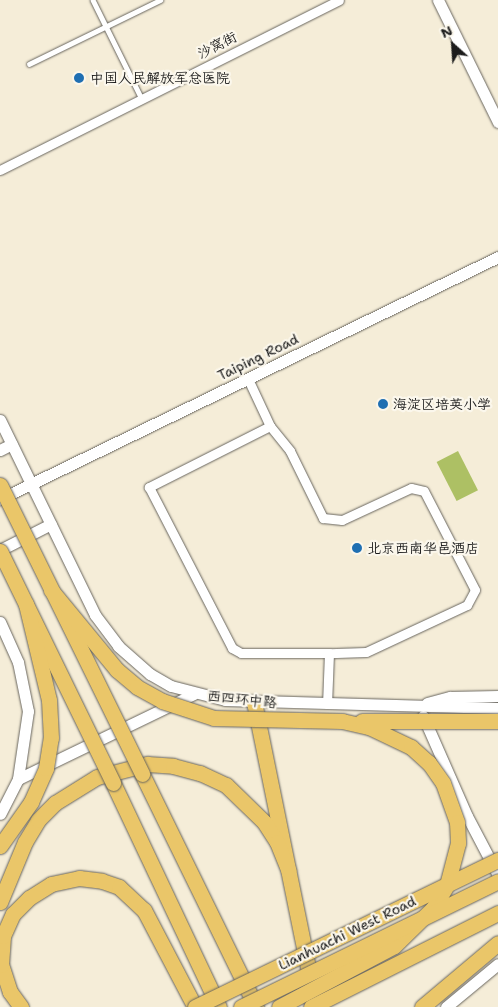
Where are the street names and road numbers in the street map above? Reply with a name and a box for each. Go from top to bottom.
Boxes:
street label: 沙窝街 [194,28,240,62]
street label: Taiping Road [215,330,301,384]
street label: 西四环中路 [206,687,278,711]
street label: Lianhuachi West Road [276,892,418,974]

